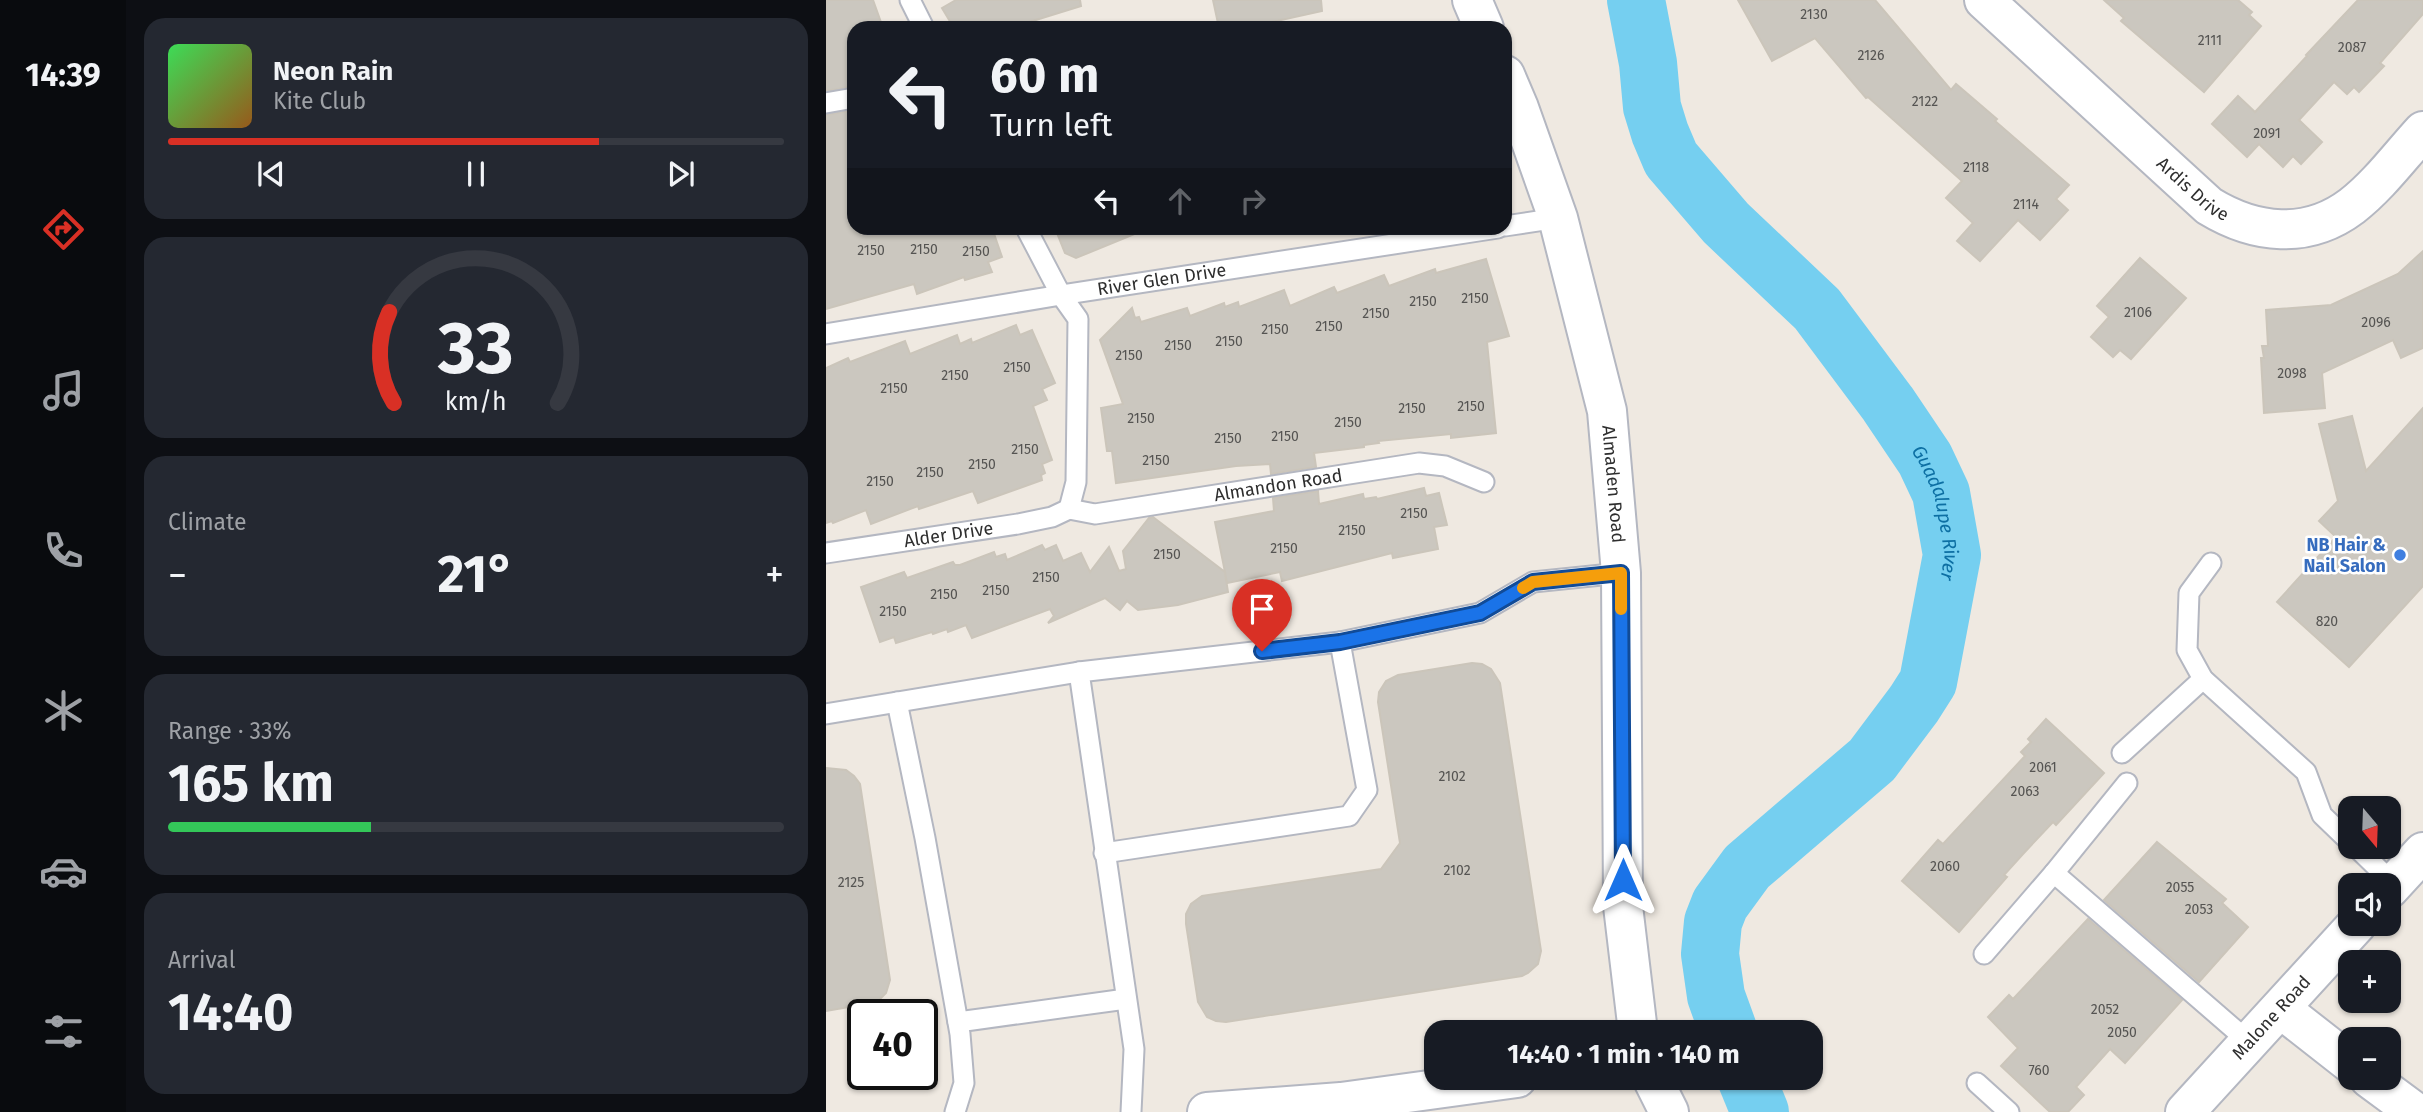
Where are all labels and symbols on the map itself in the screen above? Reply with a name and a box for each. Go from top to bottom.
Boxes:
house number: 2130 [1800,6,1828,23]
house number: 2111 [2198,32,2222,49]
house number: 2087 [2338,39,2366,56]
house number: 2126 [1857,47,1885,64]
house number: 2122 [1912,93,1938,110]
house number: 2091 [2253,125,2281,142]
street label: Ardis Drive [2152,153,2232,226]
house number: 2118 [1963,159,1989,176]
house number: 2114 [2013,196,2040,213]
house number: 2150 [910,241,938,258]
house number: 2150 [857,242,885,259]
house number: 2150 [962,243,990,260]
street label: River Glen Drive [1096,259,1228,300]
house number: 2150 [1461,290,1489,307]
house number: 2150 [1409,293,1437,310]
house number: 2106 [2124,304,2152,321]
house number: 2150 [1362,305,1390,322]
house number: 2096 [2361,314,2391,331]
house number: 2150 [1315,318,1343,335]
house number: 2150 [1261,321,1289,338]
house number: 2150 [1215,333,1243,350]
house number: 2150 [1164,337,1192,354]
house number: 2150 [1115,347,1143,364]
house number: 2150 [1003,359,1031,376]
house number: 2098 [2277,365,2307,382]
house number: 2150 [941,367,969,384]
house number: 2150 [880,380,908,397]
house number: 2150 [1457,398,1485,415]
house number: 2150 [1398,400,1426,417]
house number: 2150 [1127,410,1155,427]
house number: 2150 [1334,414,1362,431]
street label: Almaden Road [1597,424,1629,544]
house number: 2150 [1271,428,1299,445]
house number: 2150 [1214,430,1242,447]
house number: 2150 [1011,441,1039,458]
water label: Guadalupe River [1907,441,1963,583]
house number: 2150 [1142,452,1170,469]
house number: 2150 [968,456,996,473]
house number: 2150 [916,464,944,481]
street label: Almandon Road [1213,464,1344,506]
house number: 2150 [866,473,894,490]
house number: 2150 [1400,505,1428,522]
street label: Alder Drive [902,517,995,552]
house number: 2150 [1338,522,1366,539]
place label: NB Hair & Nail Salon [2303,534,2386,577]
house number: 2150 [1270,540,1298,557]
house number: 2150 [1153,546,1181,563]
marker: NB Hair & Nail Salon [2392,547,2408,563]
house number: 2150 [1032,569,1060,586]
pin [1232,579,1292,651]
house number: 2150 [982,582,1010,599]
house number: 2150 [930,586,958,603]
house number: 2150 [879,603,907,620]
house number: 820 [2316,613,2338,630]
house number: 2061 [2029,759,2057,776]
house number: 2102 [1438,768,1466,785]
house number: 2063 [2010,783,2040,800]
north arrow [2338,796,2401,859]
position arrow [1586,843,1660,917]
house number: 2060 [1930,858,1960,875]
house number: 2102 [1443,862,1471,879]
house number: 2125 [838,874,864,891]
house number: 2055 [2166,879,2194,896]
house number: 2053 [2185,901,2213,918]
street label: Malone Road [2227,971,2315,1064]
speed limit sign: 40 [847,999,938,1090]
house number: 2052 [2091,1001,2119,1018]
house number: 2050 [2107,1024,2137,1041]
house number: 760 [2028,1062,2050,1079]

